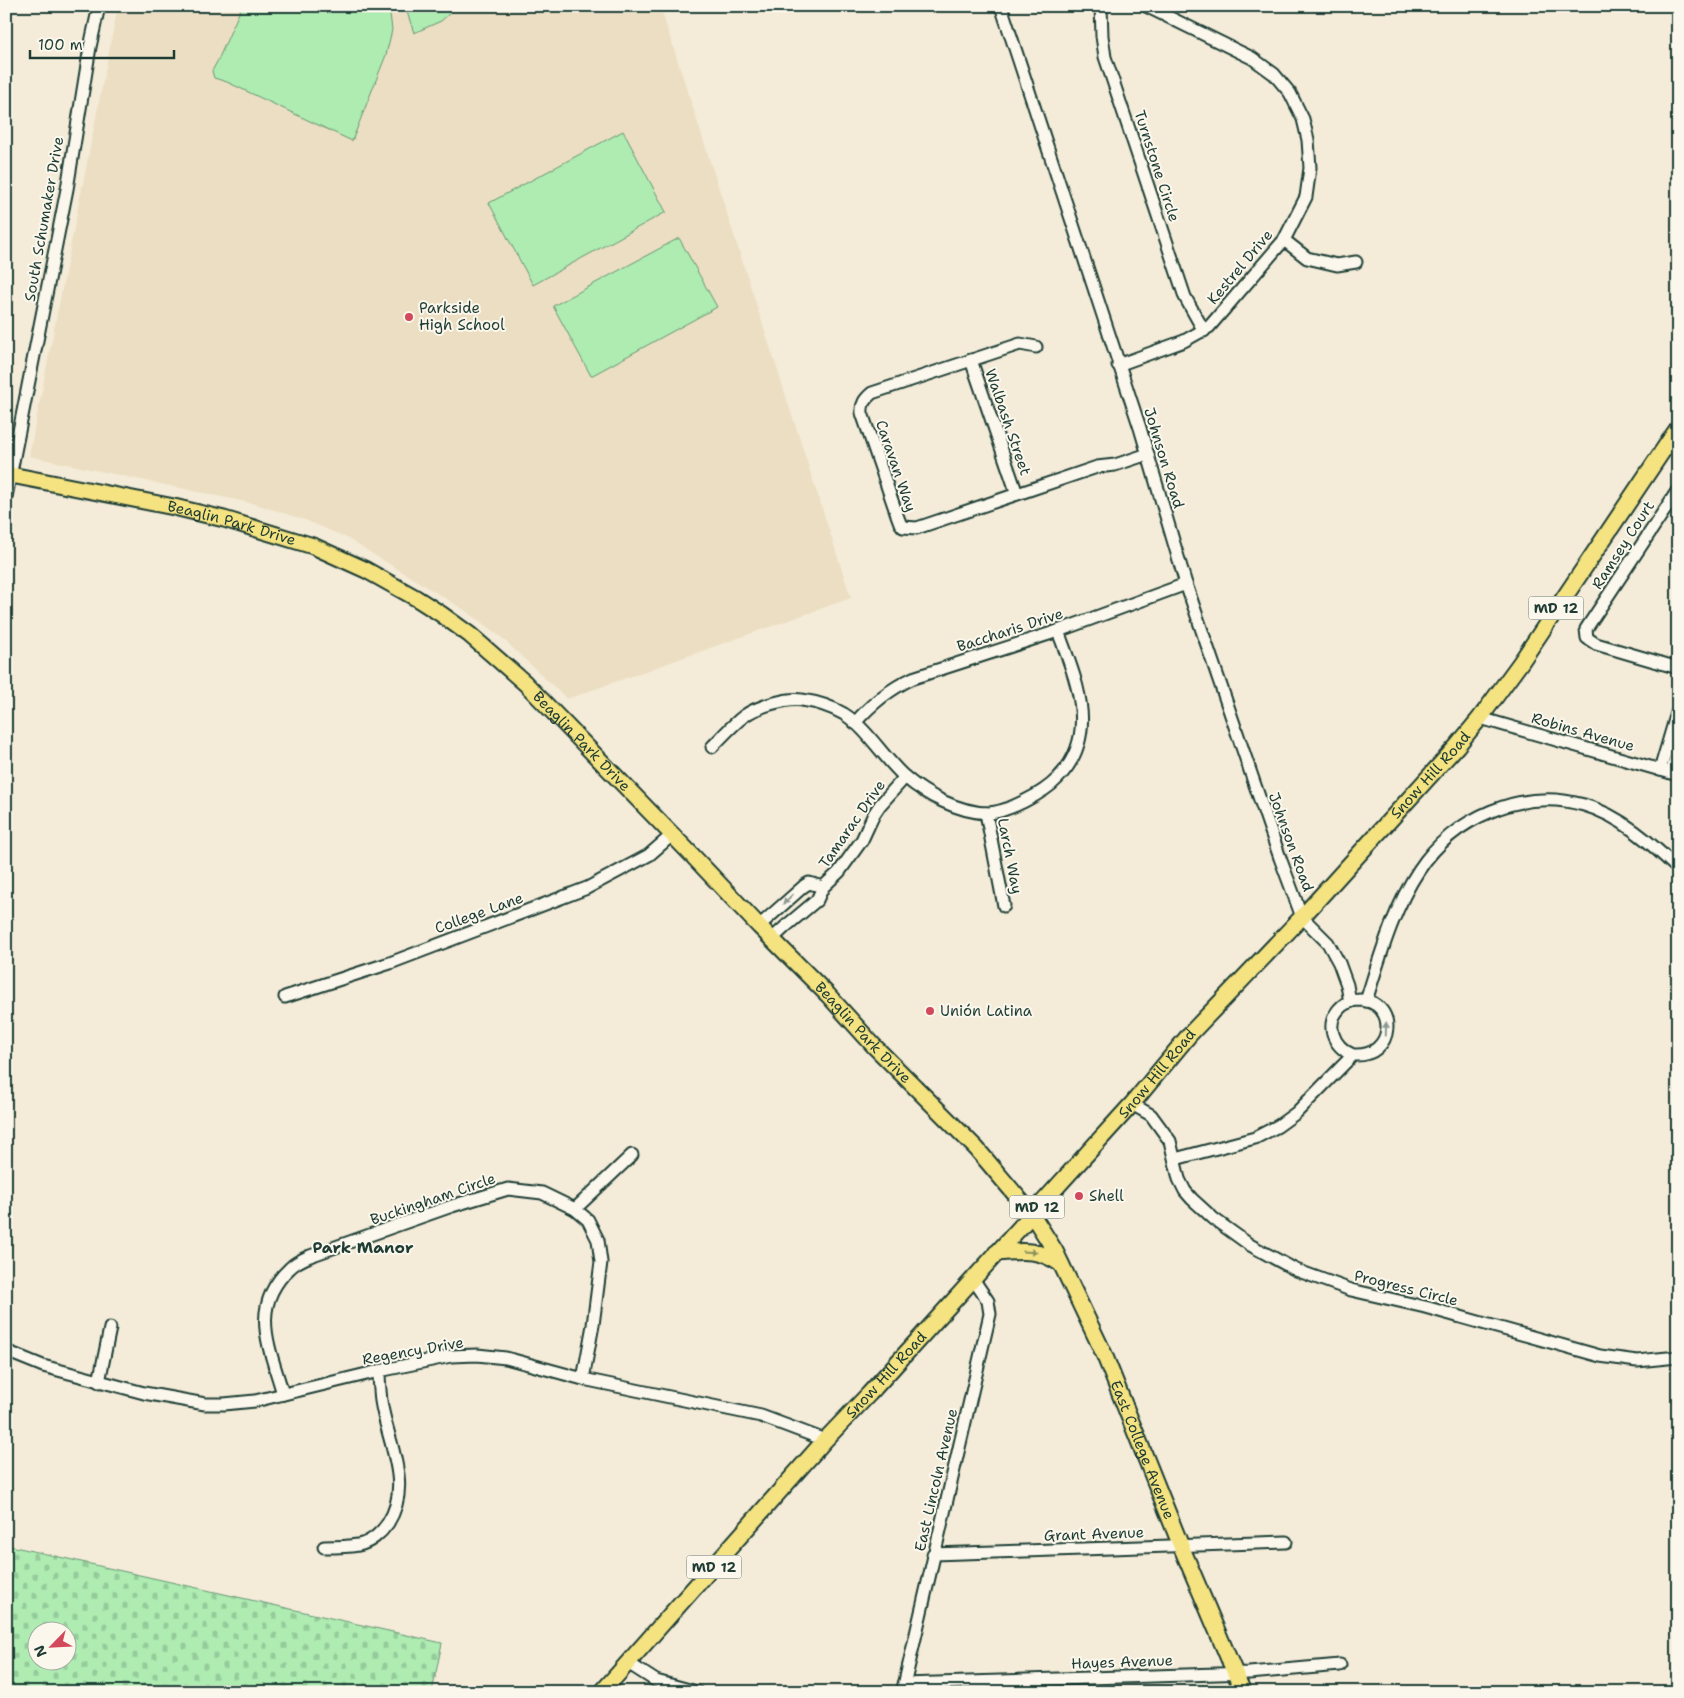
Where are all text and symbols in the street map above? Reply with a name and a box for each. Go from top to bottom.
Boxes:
scale bar [30,28,174,60]
text: 100 m [38,35,83,55]
street label: Turnstone Circle [1130,108,1184,224]
street label: South Schumaker Drive [20,135,68,303]
street label: Kestrel Drive [1203,225,1277,309]
place label: Parkside High School [419,298,505,335]
marker: Parkside High School [403,311,415,323]
street label: Walbash Street [980,366,1036,478]
street label: Johnson Road [1139,405,1189,511]
street label: Caravan Way [871,417,921,515]
street label: Beaglin Park Drive [166,496,298,550]
street label: Ramsey Court [1587,497,1659,593]
road number: MD 12 [1528,596,1584,620]
street label: Baccharis Drive [954,603,1066,657]
street label: Beaglin Park Drive [528,687,635,796]
street label: Robins Avenue [1529,708,1637,756]
street label: Snow Hill Road [1386,727,1475,823]
street label: Tamarac Drive [814,776,890,872]
street label: Johnson Road [1264,790,1318,895]
street label: Larch Way [993,816,1027,896]
street label: College Lane [432,888,526,938]
one-way arrow [783,893,795,905]
street label: Beaglin Park Drive [811,978,916,1088]
place label: Unión Latina [940,1001,1033,1021]
marker: Unión Latina [924,1005,936,1017]
one-way arrow [1382,1021,1390,1037]
street label: Snow Hill Road [1114,1024,1201,1123]
street label: Buckingham Circle [368,1168,498,1230]
place label: Shell [1089,1186,1124,1206]
marker: Shell [1073,1190,1085,1202]
road number: MD 12 [1010,1196,1064,1218]
district label: Park Manor [312,1237,414,1258]
one-way arrow [1022,1248,1038,1256]
street label: Progress Circle [1352,1265,1460,1311]
street label: Snow Hill Road [841,1327,931,1422]
street label: Regency Drive [361,1332,465,1370]
street label: East College Avenue [1106,1378,1179,1522]
street label: East Lincoln Avenue [910,1407,962,1553]
street label: Grant Avenue [1043,1522,1145,1546]
road number: MD 12 [686,1555,742,1578]
north arrow [28,1620,78,1670]
text: N [30,1643,51,1660]
street label: Hayes Avenue [1071,1650,1173,1674]

